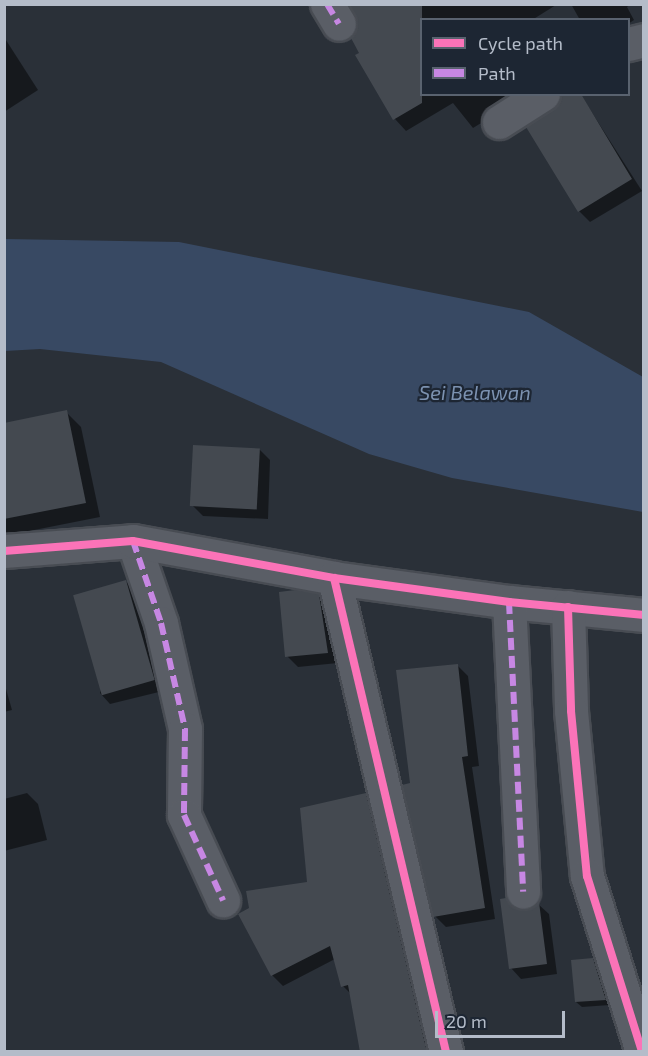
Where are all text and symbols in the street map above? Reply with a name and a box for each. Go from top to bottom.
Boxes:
legend [420,18,630,96]
text: Cycle path [478,32,563,54]
text: Path [478,62,516,84]
water label: Sei Belawan [419,380,531,404]
scale bar [438,999,568,1037]
text: 20 m [446,1010,487,1032]

